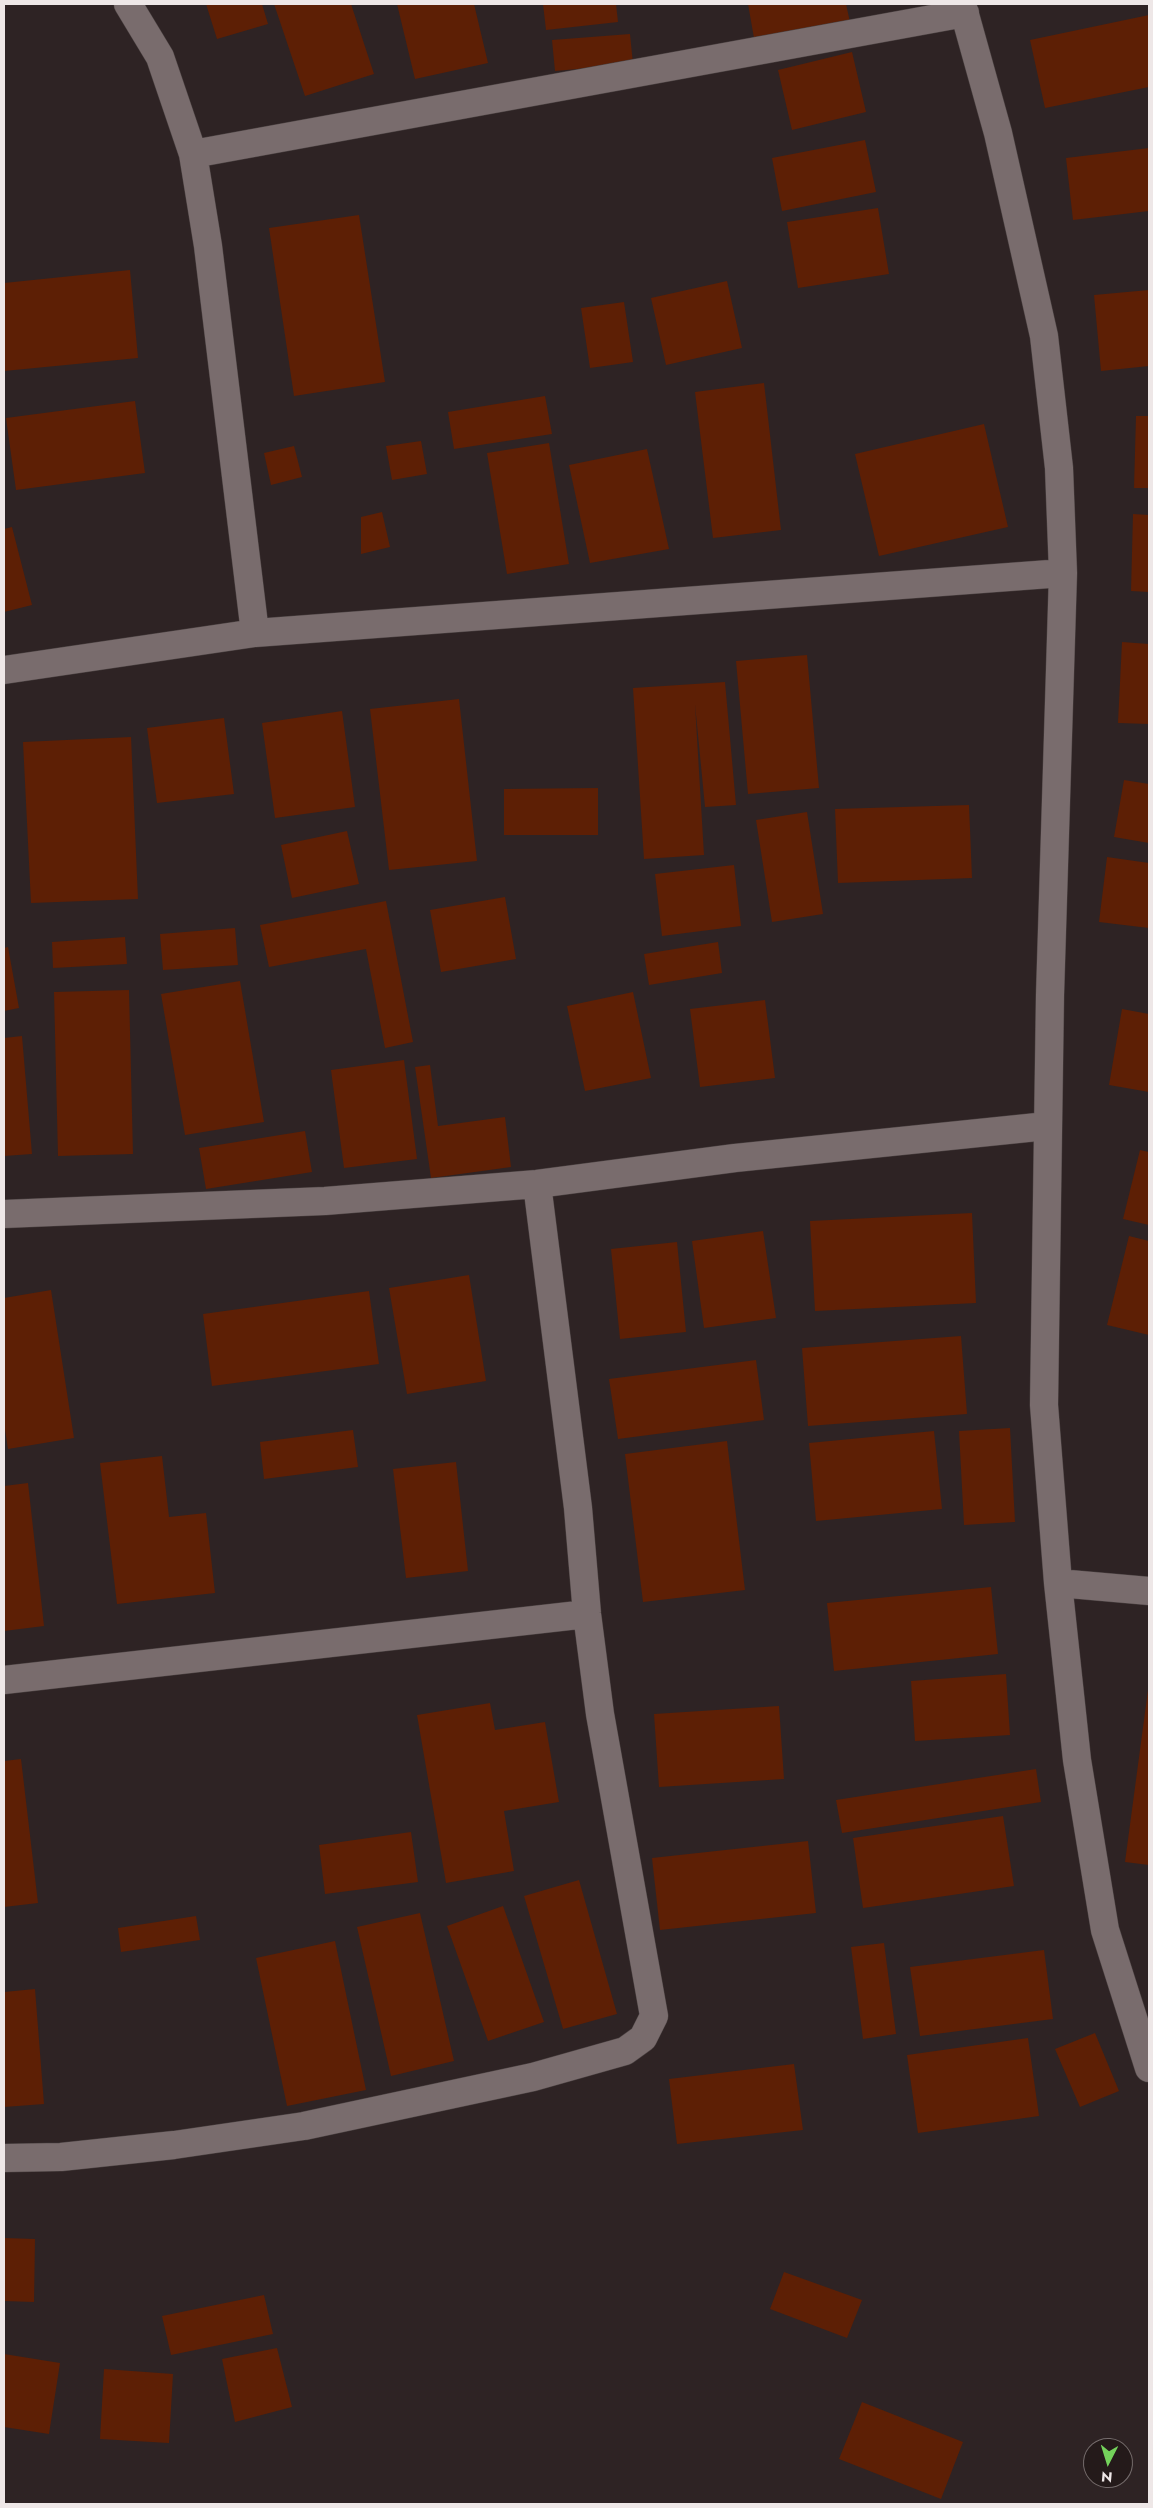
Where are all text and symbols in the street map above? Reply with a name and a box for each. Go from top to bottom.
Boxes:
north arrow [1083,2438,1133,2488]
text: N [1100,2467,1113,2487]

